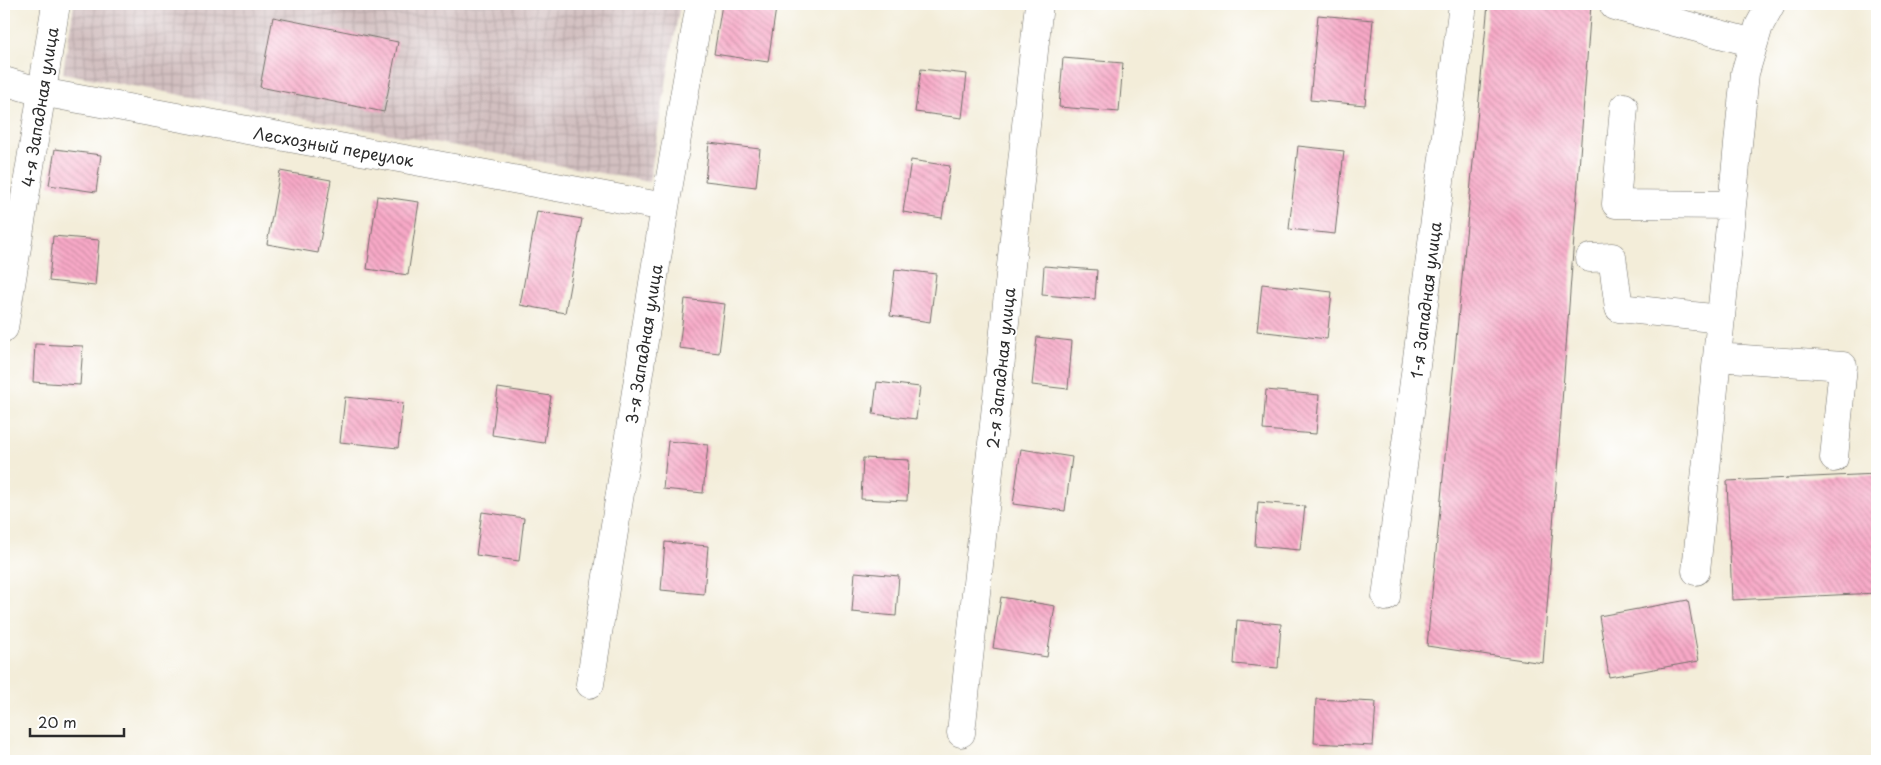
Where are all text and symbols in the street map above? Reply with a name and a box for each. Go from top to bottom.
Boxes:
street label: 4-я Западная улица [15,25,63,189]
street label: Лесхозный переулок [252,120,417,172]
street label: 1-я Западная улица [1403,220,1447,380]
street label: 3-я Западная улица [619,262,667,426]
street label: 2-я Западная улица [980,286,1020,450]
scale bar [30,705,124,737]
text: 20 m [38,710,77,733]

